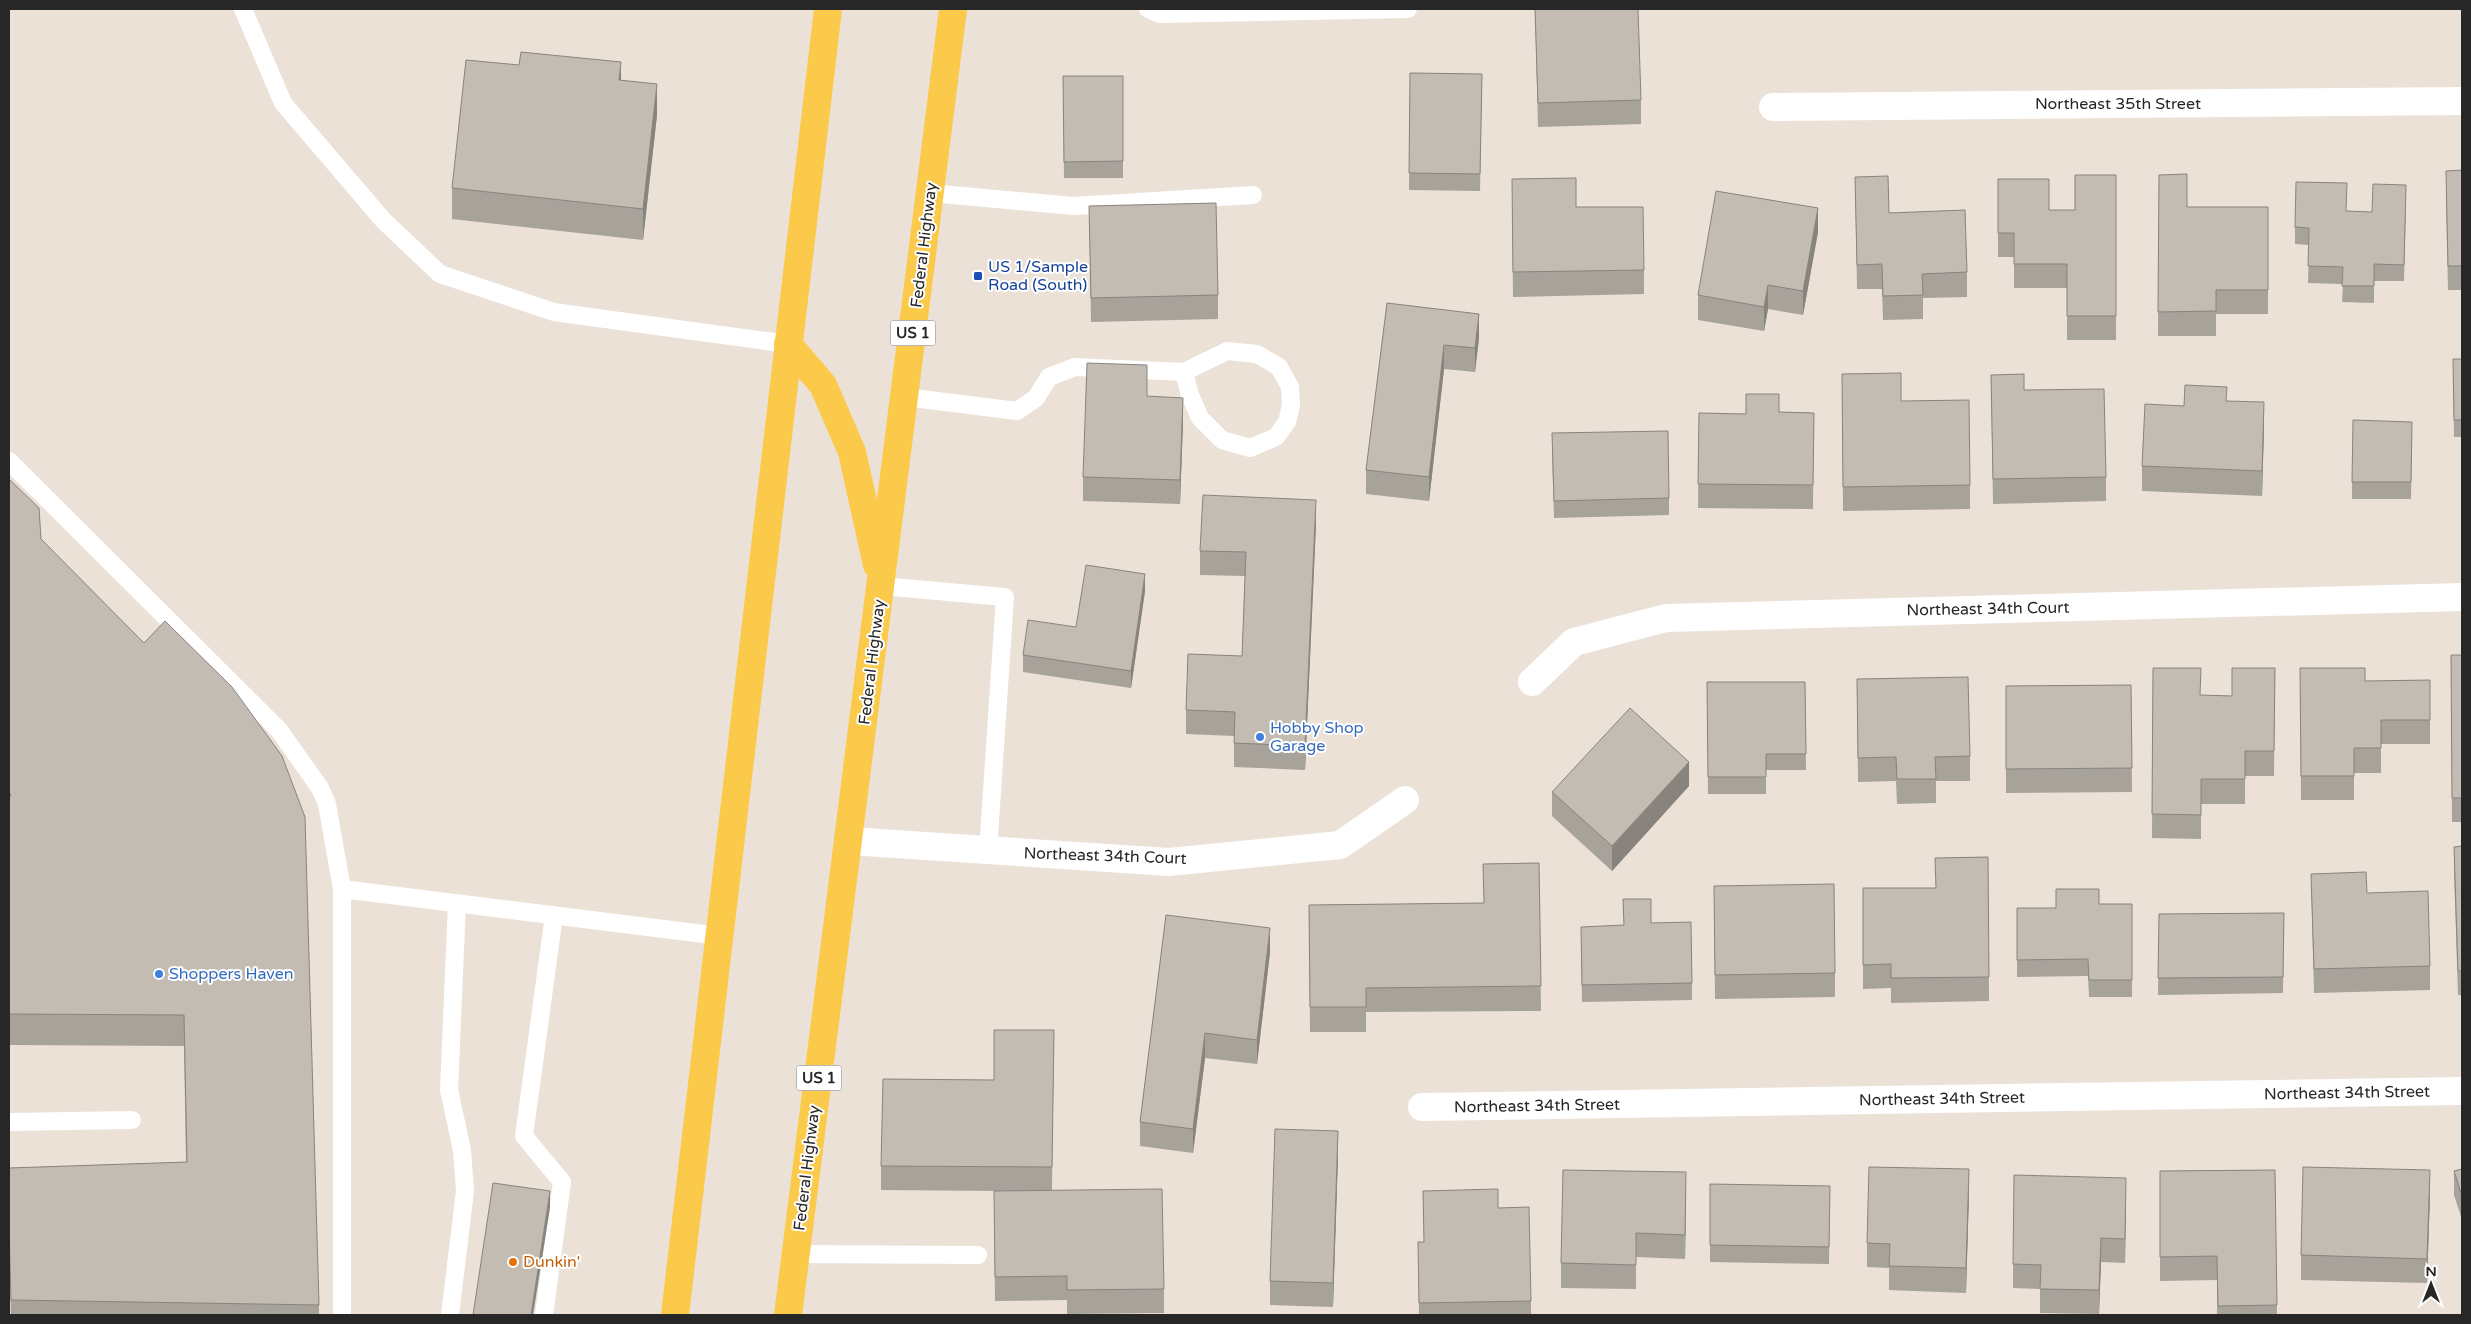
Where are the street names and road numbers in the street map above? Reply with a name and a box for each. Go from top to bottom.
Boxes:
street label: Northeast 35th Street [2035,94,2201,114]
street label: Federal Highway [906,181,942,309]
road number: US 1 [890,320,936,346]
street label: Federal Highway [854,598,890,726]
street label: Northeast 34th Court [1906,598,2070,620]
street label: Northeast 34th Court [1023,843,1187,869]
road number: US 1 [796,1066,842,1090]
street label: Northeast 34th Street [2264,1082,2430,1104]
street label: Northeast 34th Street [1859,1088,2025,1110]
street label: Northeast 34th Street [1454,1095,1620,1117]
street label: Federal Highway [789,1104,825,1232]

